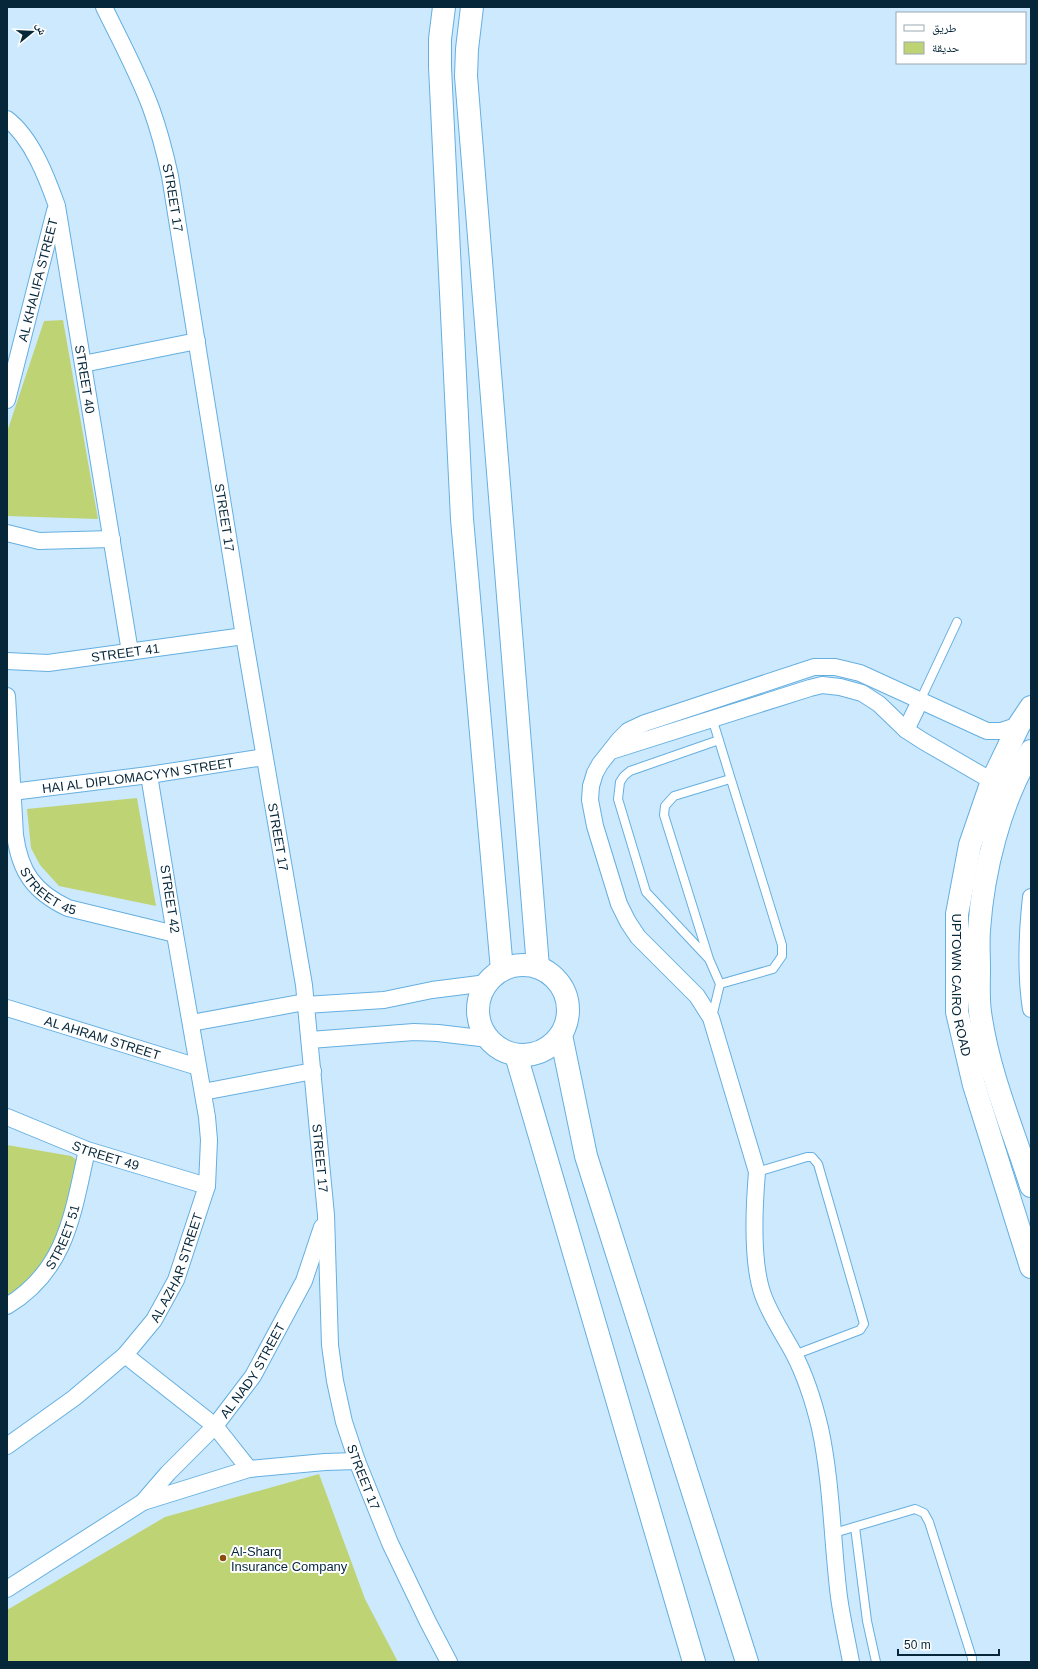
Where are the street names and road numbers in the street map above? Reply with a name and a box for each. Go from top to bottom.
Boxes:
street label: STREET 17 [160,162,186,233]
street label: AL KHALIFA STREET [15,216,60,343]
street label: STREET 40 [72,344,98,414]
street label: STREET 17 [212,482,238,553]
street label: STREET 41 [90,640,161,665]
street label: HAI AL DIPLOMACYYN STREET [41,754,235,796]
street label: STREET 17 [265,802,292,872]
street label: STREET 45 [17,864,78,917]
street label: STREET 42 [157,864,183,934]
street label: UPTOWN CAIRO ROAD [950,914,975,1058]
street label: AL AHRAM STREET [43,1013,162,1062]
street label: STREET 17 [310,1123,331,1193]
street label: STREET 49 [70,1137,141,1173]
street label: STREET 51 [42,1203,82,1272]
street label: AL AZHAR STREET [147,1211,205,1325]
street label: AL NADY STREET [216,1320,288,1421]
street label: STREET 17 [344,1442,383,1512]

